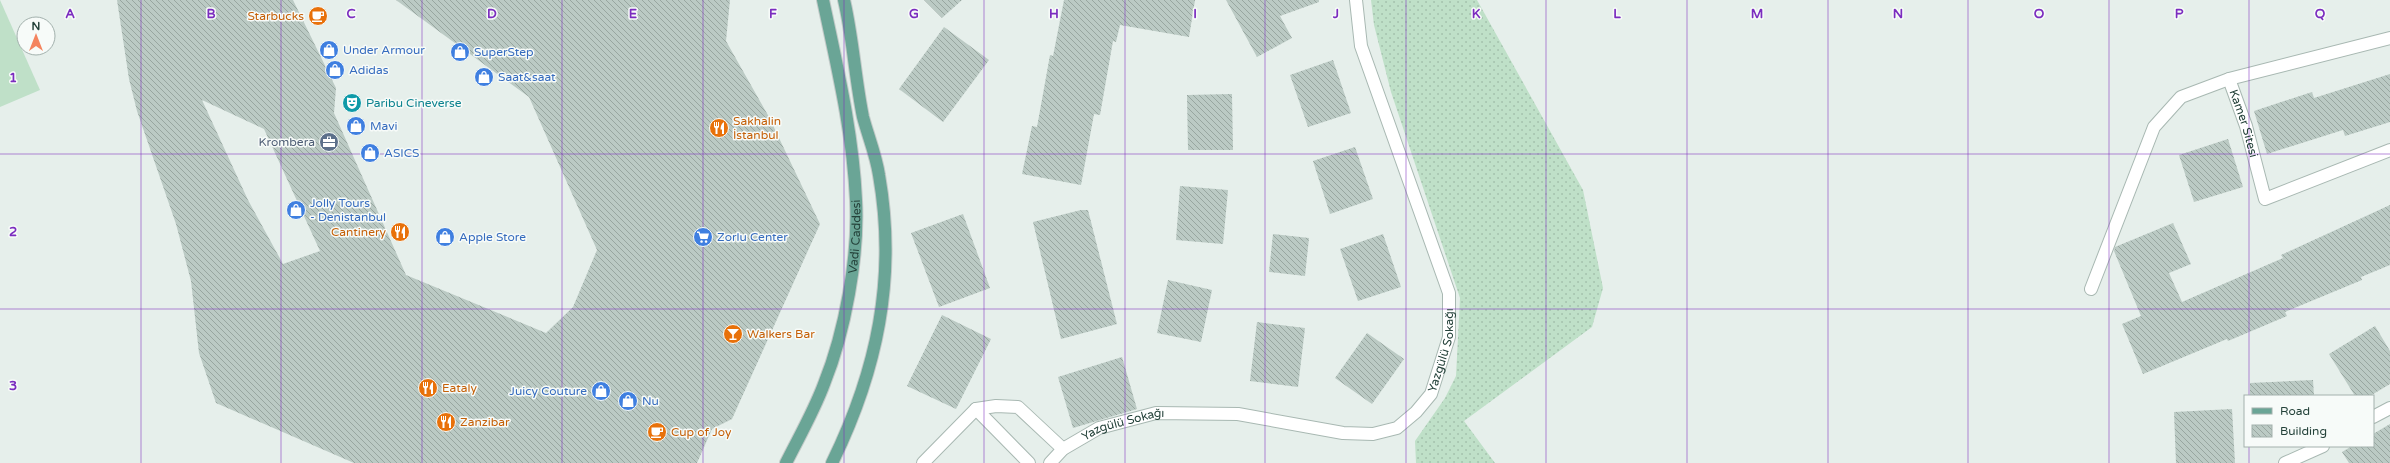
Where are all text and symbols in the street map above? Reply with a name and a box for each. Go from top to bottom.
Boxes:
cafe icon: Starbucks [307,5,329,27]
text: A [65,6,75,22]
text: B [206,6,216,22]
text: C [346,6,356,22]
text: D [487,6,497,22]
text: E [629,6,637,22]
text: F [769,6,777,22]
text: G [909,6,919,22]
text: H [1049,6,1059,22]
text: I [1193,6,1197,22]
text: J [1332,6,1339,22]
text: K [1472,6,1481,22]
text: L [1613,6,1621,22]
text: M [1751,6,1763,22]
text: N [1893,6,1903,22]
text: O [2034,6,2045,22]
text: P [2175,6,2184,22]
text: Q [2315,6,2326,22]
place label: Starbucks [247,9,304,23]
north arrow [16,16,56,56]
text: N [32,20,40,33]
shop icon: Under Armour [318,39,340,61]
shop icon: SuperStep [449,41,471,63]
place label: Under Armour [343,43,425,57]
place label: SuperStep [474,45,534,59]
shop icon: Adidas [324,59,346,81]
place label: Adidas [349,63,389,77]
shop icon: Saat&saat [473,66,495,88]
text: 1 [9,70,17,86]
place label: Saat&saat [498,70,556,84]
street label: Kamer Sitesi [2226,87,2261,159]
theatre icon: Paribu Cineverse [341,92,363,114]
place label: Paribu Cineverse [366,96,462,110]
place label: Sakhalin İstanbul [733,114,781,142]
shop icon: Mavi [345,115,367,137]
restaurant icon: Sakhalin İstanbul [708,117,730,139]
place label: Mavi [370,119,398,133]
office icon: Krombera [318,131,340,153]
place label: Krombera [259,135,315,149]
shop icon: ASICS [359,142,381,164]
place label: ASICS [384,146,420,160]
place label: Jolly Tours - Denistanbul [310,196,386,224]
shop icon: Jolly Tours - Denistanbul [285,199,307,221]
street label: Vadi Caddesi [845,199,863,274]
restaurant icon: Cantinery [389,221,411,243]
text: 2 [9,224,17,240]
place label: Cantinery [331,225,387,239]
shop icon: Apple Store [434,226,456,248]
supermarket icon: Zorlu Center [692,226,714,248]
place label: Apple Store [459,230,526,244]
place label: Zorlu Center [717,230,788,244]
street label: Yazgülü Sokağı [1425,308,1456,394]
bar icon: Walkers Bar [722,323,744,345]
place label: Walkers Bar [747,327,815,341]
restaurant icon: Eataly [417,377,439,399]
text: 3 [9,378,17,394]
shop icon: Juicy Couture [590,380,612,402]
place label: Eataly [442,381,477,395]
place label: Juicy Couture [509,384,587,398]
shop icon: Nu [617,390,639,412]
place label: Nu [642,394,659,408]
legend [2244,395,2374,447]
text: Road [2280,404,2310,418]
street label: Yazgülü Sokağı [1079,406,1164,444]
restaurant icon: Zanzibar [435,411,457,433]
place label: Zanzibar [460,415,510,429]
cafe icon: Cup of Joy [646,421,668,443]
text: Building [2280,424,2327,438]
place label: Cup of Joy [671,425,732,439]

